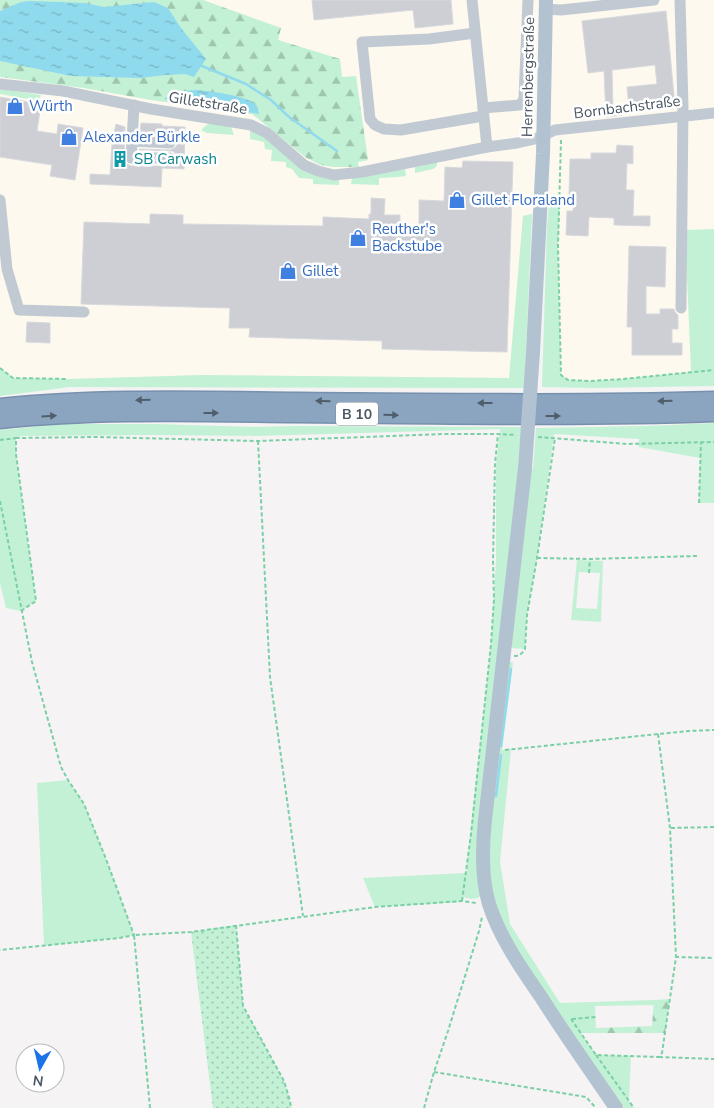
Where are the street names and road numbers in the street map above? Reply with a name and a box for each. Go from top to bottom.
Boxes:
street label: Herrenbergstraße [517,17,539,137]
street label: Gilletstraße [167,87,249,119]
street label: Bornbachstraße [572,91,682,123]
road number: B 10 [336,402,378,426]

